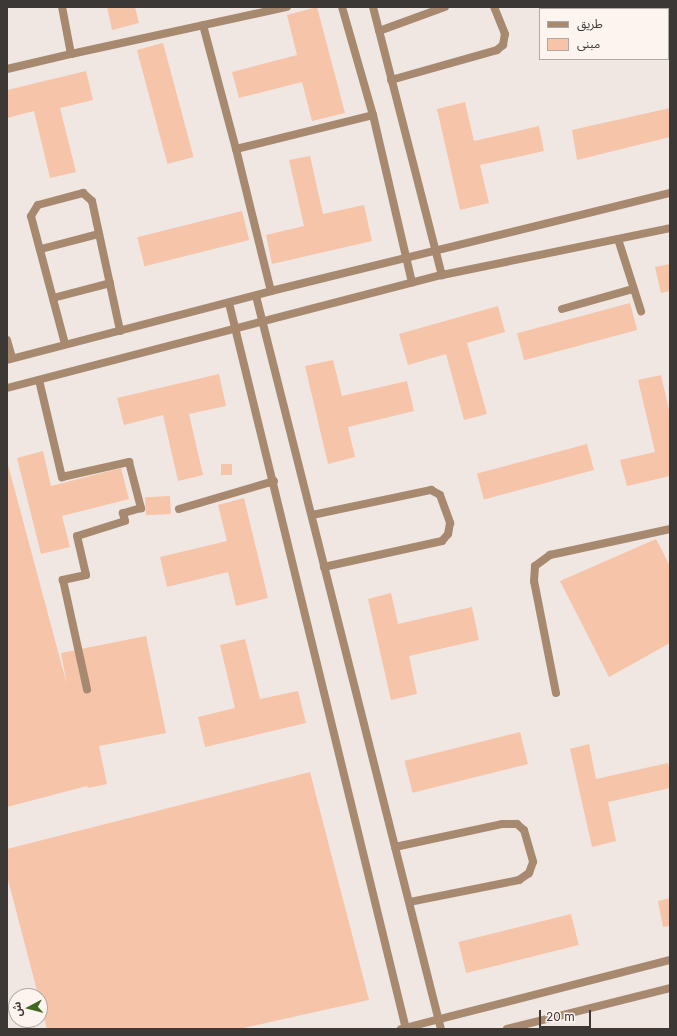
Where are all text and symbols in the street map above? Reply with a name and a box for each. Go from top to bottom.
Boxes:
legend [539,8,669,60]
text: طريق [577,16,603,31]
text: مبنى [577,36,600,51]
north arrow [8,988,48,1028]
text: ش [9,1001,25,1018]
scale bar [541,1002,593,1028]
text: 20 m [546,1009,575,1024]

